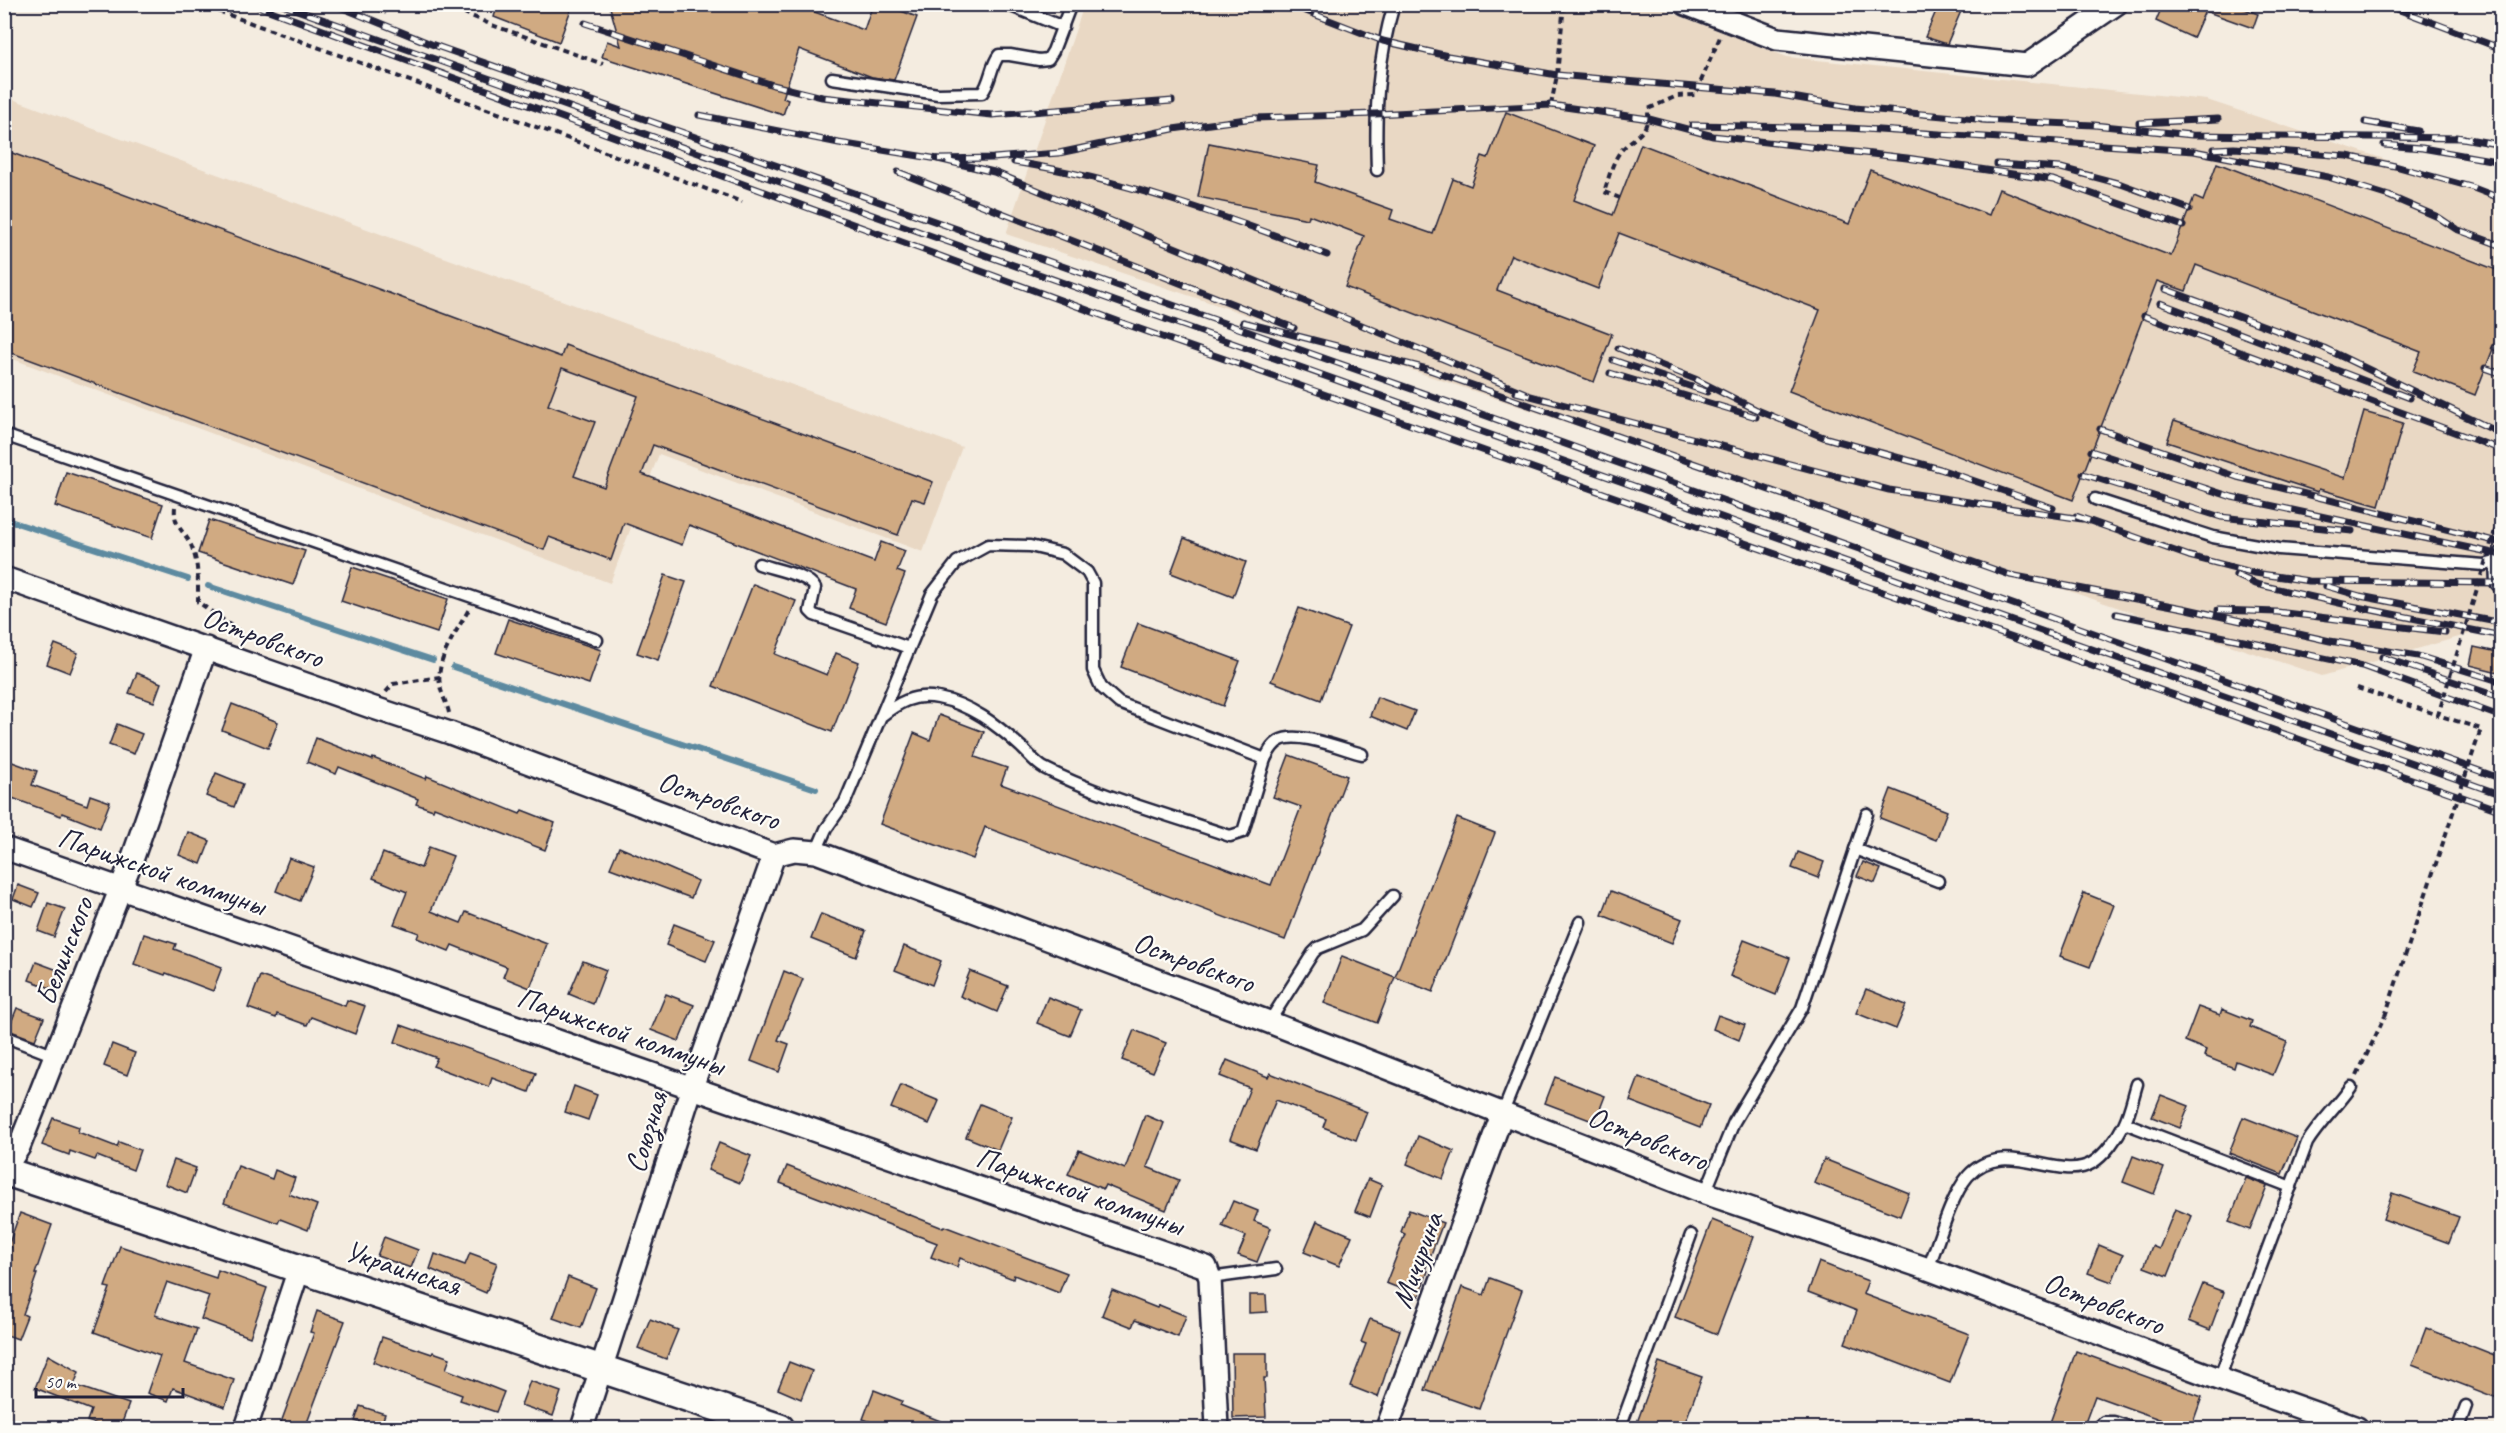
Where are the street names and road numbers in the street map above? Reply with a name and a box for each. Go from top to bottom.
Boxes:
street label: Островского [197,598,330,677]
street label: Островского [653,762,786,839]
street label: Парижской коммуны [53,818,273,925]
street label: Белинского [26,890,102,1010]
street label: Островского [1128,923,1261,1002]
street label: Парижской коммуны [512,978,732,1085]
street label: Союзная [616,1086,677,1177]
street label: Островского [1582,1097,1715,1180]
street label: Парижской коммуны [971,1138,1191,1245]
street label: Мичурина [1382,1205,1452,1313]
street label: Украинская [340,1231,467,1305]
street label: Островского [2038,1263,2171,1344]

